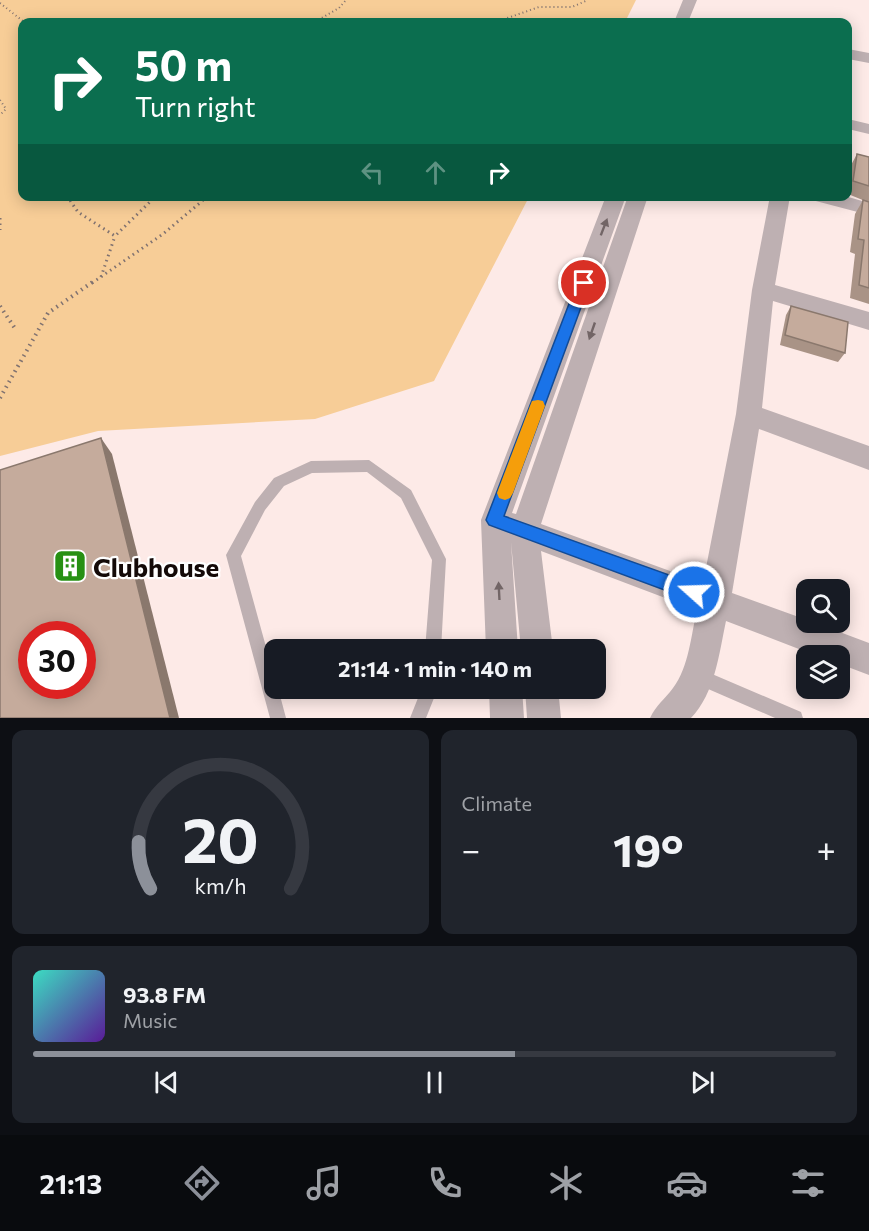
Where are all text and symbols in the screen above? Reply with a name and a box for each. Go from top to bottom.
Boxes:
text: 50 m [135,38,232,90]
icon: right [36,42,114,120]
text: Turn right [135,90,255,123]
icon: left [356,156,389,189]
icon: ahead [419,156,452,189]
icon: right [482,156,515,189]
one-way arrow [600,218,610,236]
pin [558,257,609,308]
icon: arrive [567,266,600,299]
one-way arrow [586,322,596,340]
building icon: Clubhouse [52,548,88,584]
place label: Clubhouse [93,551,219,582]
position arrow [662,560,726,624]
map controls [796,579,850,699]
button: search [796,579,850,633]
one-way arrow [494,582,504,601]
speed limit sign: 30 [18,621,96,699]
button: layers [796,645,850,699]
text: 21:14 · 1 min · 140 m [338,655,532,682]
text: Climate [462,791,532,815]
text: 20 [182,800,259,876]
text: 19° [613,821,684,876]
text: − [462,828,480,869]
text: + [817,828,836,869]
text: km/h [194,872,246,898]
text: 93.8 FM [123,981,206,1008]
text: Music [123,1008,177,1032]
icon: previous [150,1066,183,1099]
icon: pause [418,1066,451,1099]
icon: next [686,1066,719,1099]
icon: directions [181,1162,223,1204]
icon: music [303,1162,345,1204]
icon: phone [424,1162,466,1204]
icon: climate [545,1162,587,1204]
icon: car [666,1162,708,1204]
icon: filters [787,1162,829,1204]
text: 21:13 [40,1167,102,1200]

